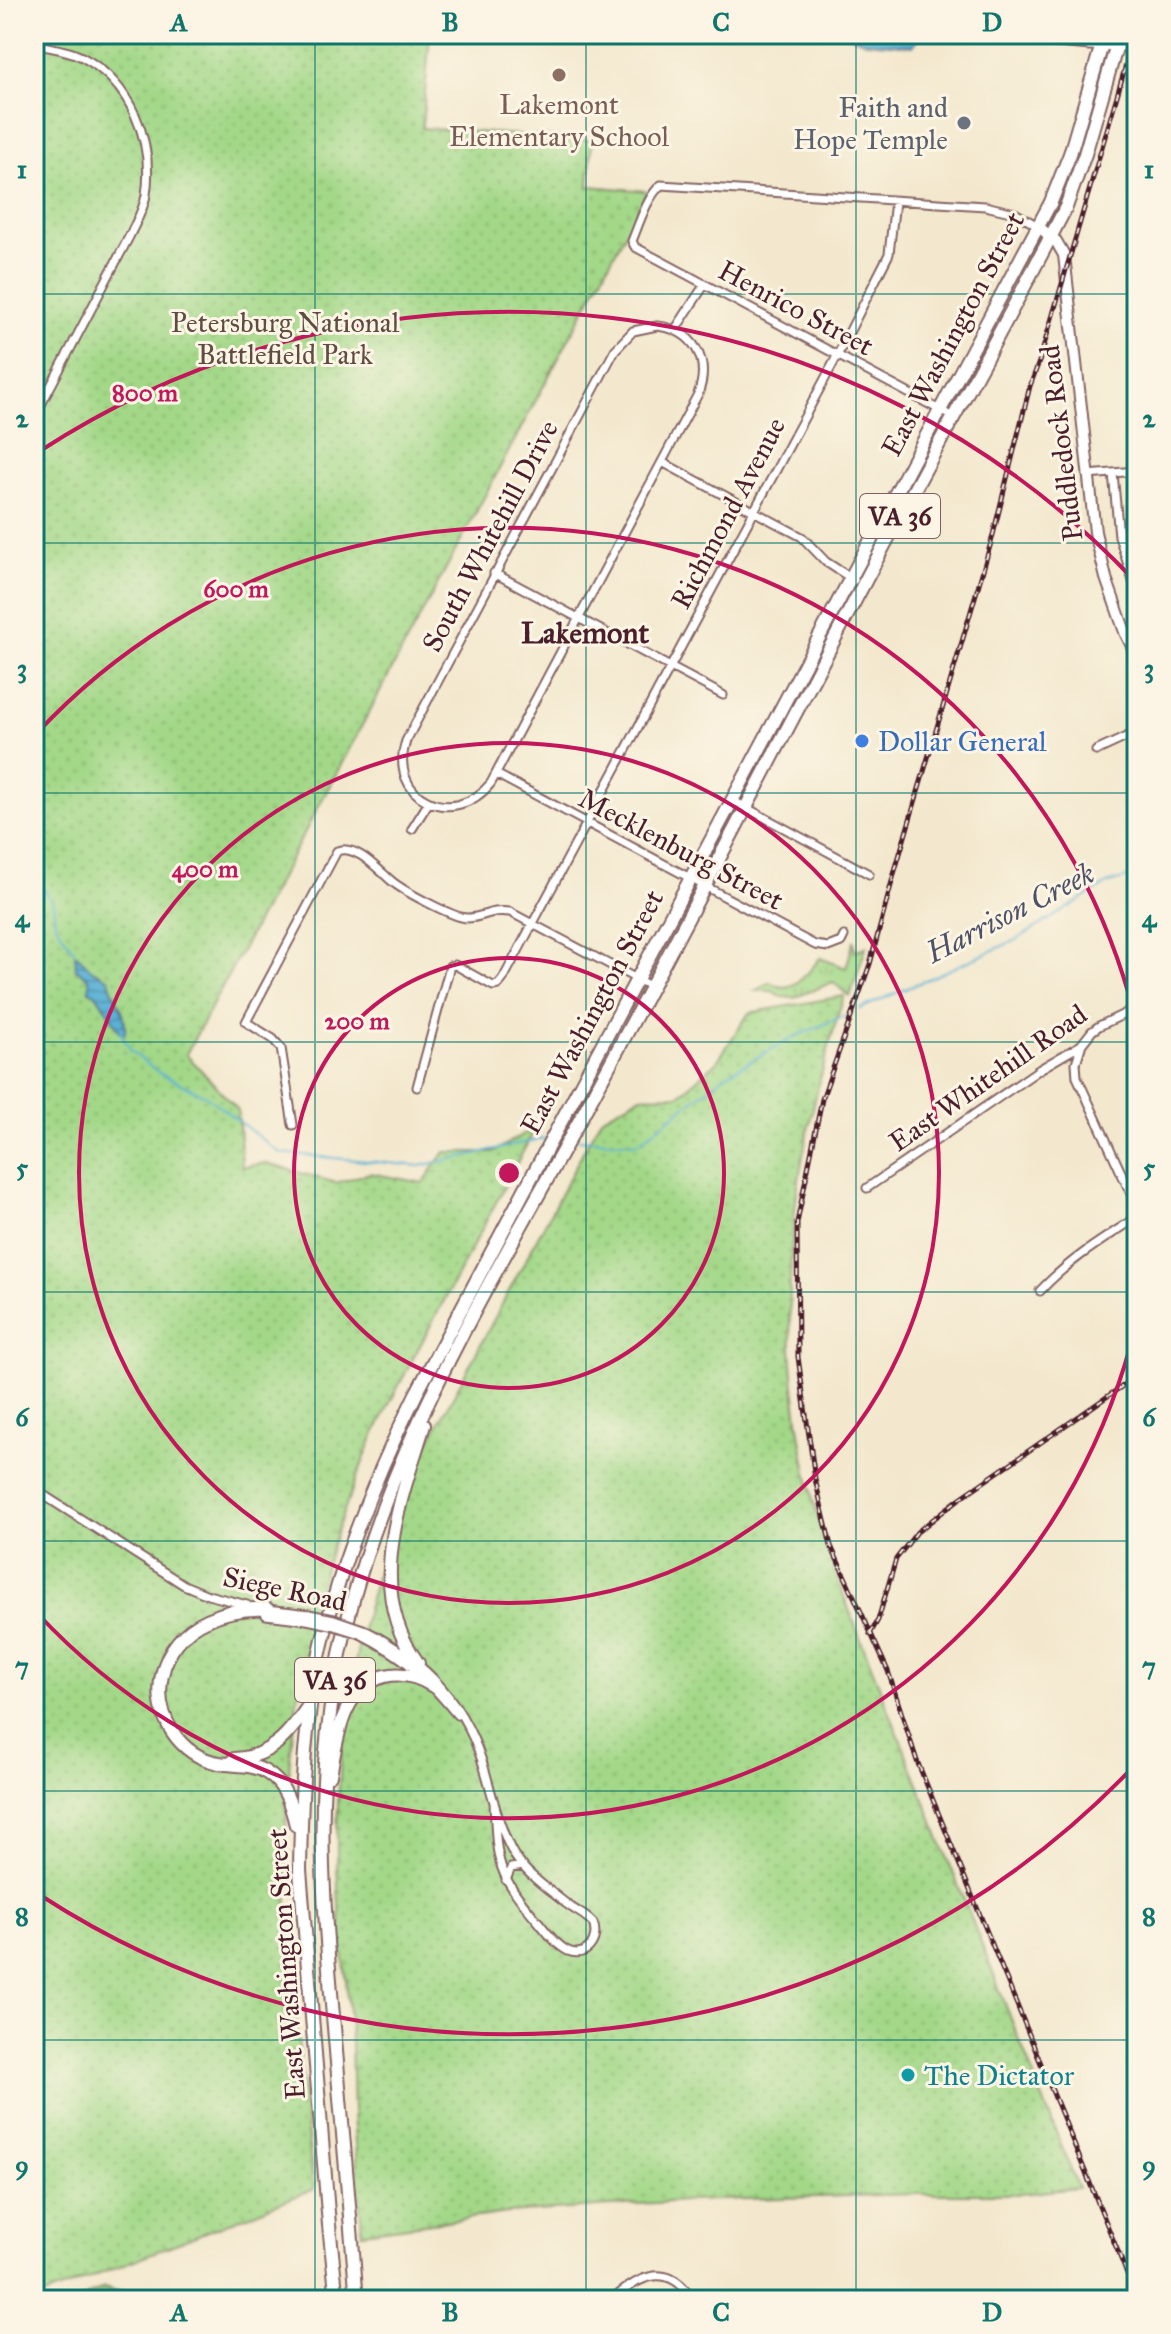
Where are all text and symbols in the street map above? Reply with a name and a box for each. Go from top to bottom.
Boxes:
text: A [168,6,188,38]
text: B [441,6,459,38]
text: C [712,6,730,38]
text: D [982,6,1002,38]
marker: Lakemont Elementary School [550,66,568,84]
place label: Lakemont Elementary School [449,87,670,154]
place label: Faith and Hope Temple [793,90,948,157]
marker: Faith and Hope Temple [955,114,973,132]
text: 1 [17,153,27,185]
text: 1 [1144,153,1154,185]
street label: East Washington Street [874,206,1032,462]
street label: Henrico Street [712,253,880,364]
park label: Petersburg National Battlefield Park [171,305,400,372]
street label: Puddledock Road [1032,343,1090,543]
text: 800 m [112,378,179,408]
text: 2 [16,402,30,434]
text: 2 [1143,402,1157,434]
street label: Richmond Avenue [663,411,793,615]
street label: South Whitehill Drive [414,414,566,658]
road number: VA 36 [860,494,940,538]
text: 600 m [203,574,270,604]
district label: Lakemont [521,615,649,651]
text: 3 [17,652,27,684]
text: 3 [1144,652,1154,684]
place label: Dollar General [878,724,1047,759]
marker: Dollar General [853,732,871,750]
street label: Mecklenburg Street [573,780,789,918]
text: 400 m [172,854,239,884]
water label: Harrison Creek [919,855,1100,971]
street label: East Washington Street [513,884,671,1140]
text: 4 [15,902,31,934]
text: 4 [1142,902,1158,934]
street label: East Whitehill Road [882,997,1094,1159]
text: 200 m [324,1006,390,1036]
text: 5 [16,1151,29,1183]
text: 5 [1143,1151,1156,1183]
centre of rings [495,1159,523,1187]
text: 6 [15,1401,30,1433]
text: 6 [1142,1401,1157,1433]
street label: Siege Road [220,1559,350,1619]
text: 7 [15,1650,29,1682]
text: 7 [1142,1650,1156,1682]
road number: VA 36 [295,1658,375,1702]
street label: East Washington Street [259,1827,313,2101]
text: 8 [15,1900,29,1932]
text: 8 [1142,1900,1156,1932]
place label: The Dictator [924,2058,1075,2093]
marker: The Dictator [899,2066,917,2084]
text: 9 [15,2149,29,2181]
text: 9 [1142,2149,1156,2181]
text: A [168,2296,188,2328]
text: B [441,2296,459,2328]
text: C [712,2296,730,2328]
text: D [982,2296,1002,2328]

